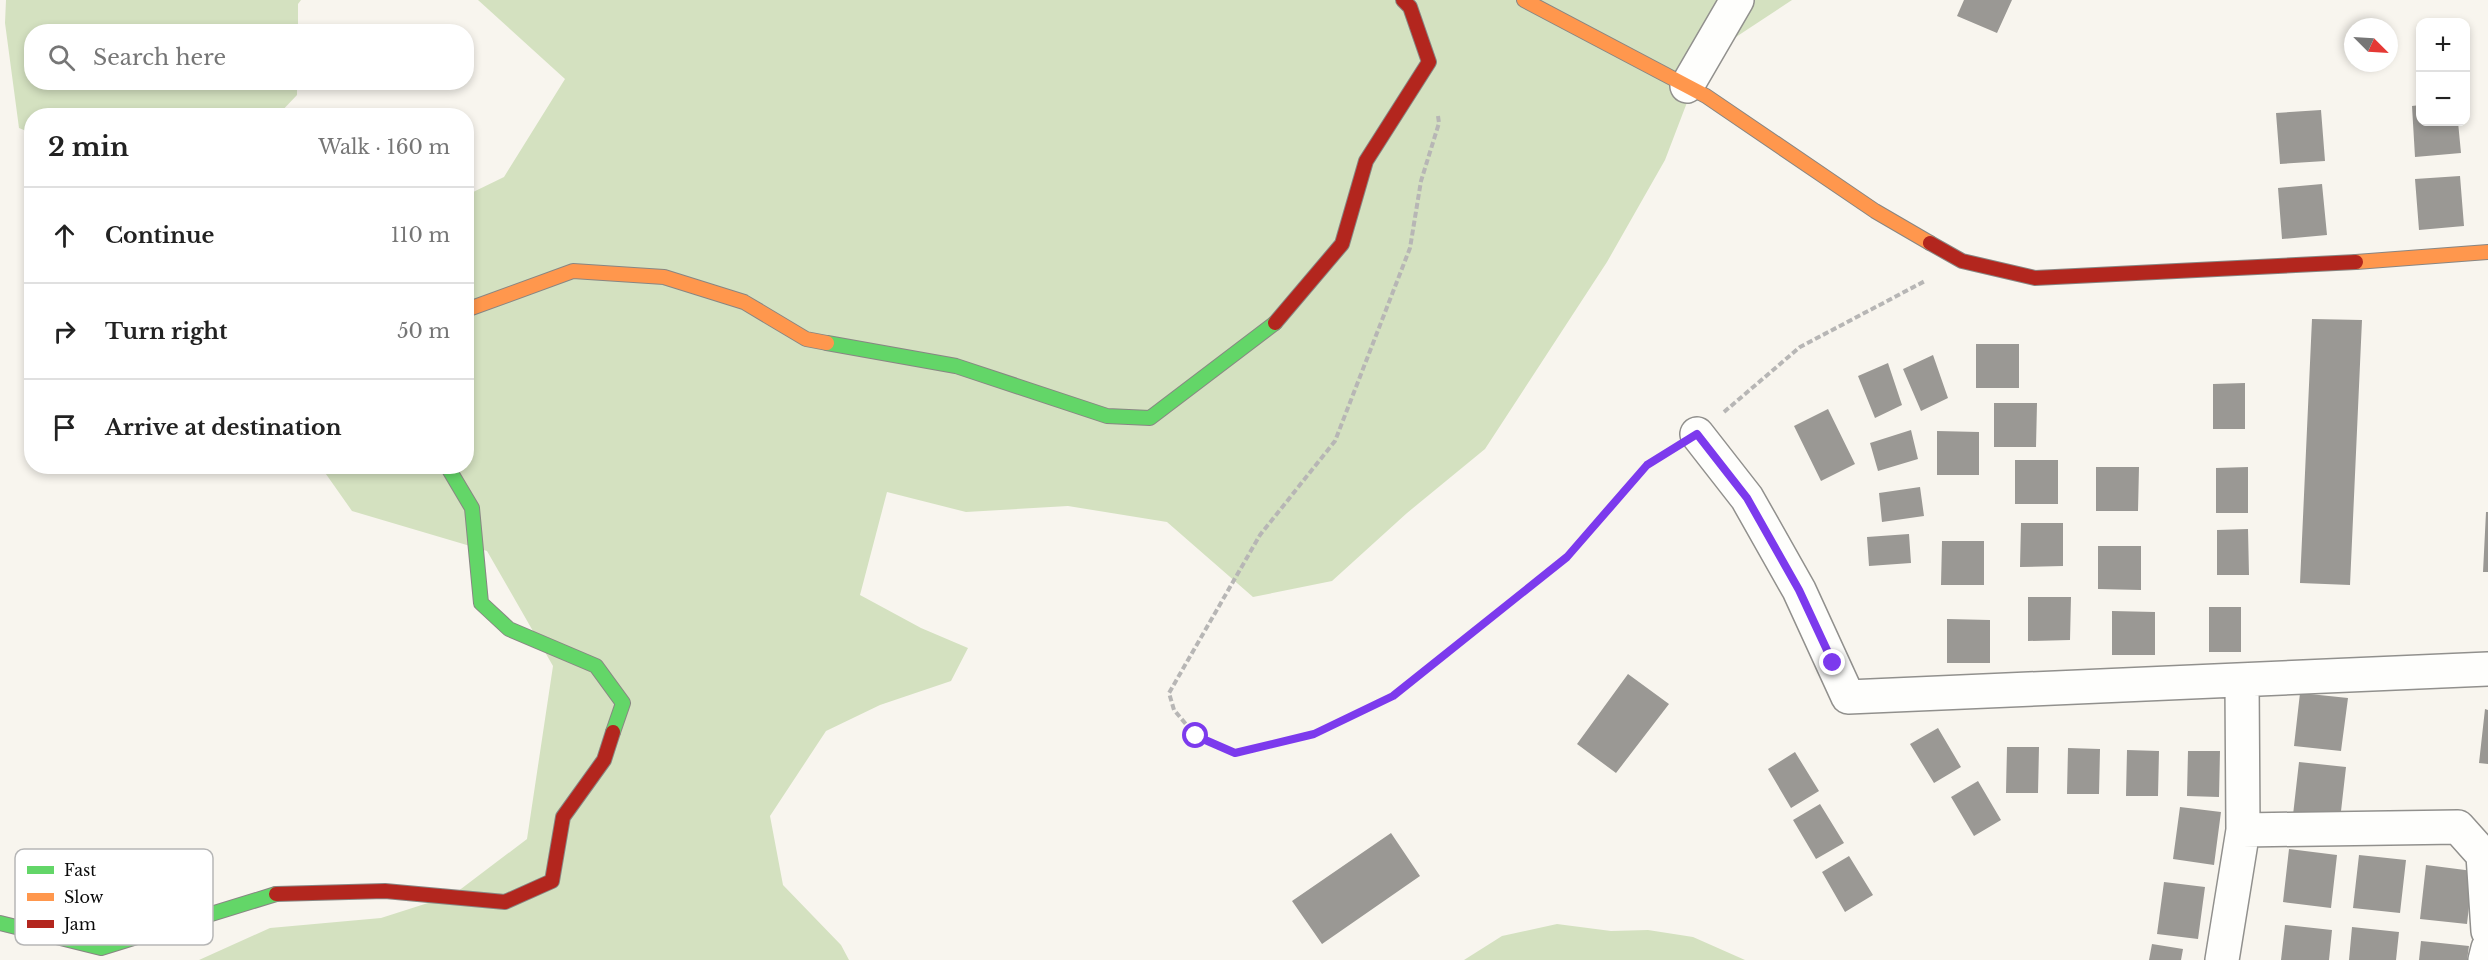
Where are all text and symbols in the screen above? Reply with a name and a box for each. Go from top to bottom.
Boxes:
north arrow [2344,18,2398,72]
map controls [2416,18,2470,126]
button: + [2416,18,2470,72]
search box [24,24,474,90]
icon: search [45,41,78,74]
text: Search here [93,44,226,71]
button: − [2416,72,2470,126]
text: 2 min [48,131,129,163]
text: Walk · 160 m [318,135,450,159]
icon: ahead [48,219,81,252]
text: Continue [105,222,214,249]
text: 110 m [391,223,450,247]
icon: right [48,315,81,348]
text: Turn right [105,318,227,345]
text: 50 m [397,319,450,343]
icon: arrive [48,411,81,444]
text: Arrive at destination [105,414,342,441]
route end [1819,649,1845,675]
route start [1182,722,1208,748]
legend [15,849,213,945]
text: Fast [64,860,96,880]
text: Slow [64,887,104,907]
text: Jam [62,914,96,934]

